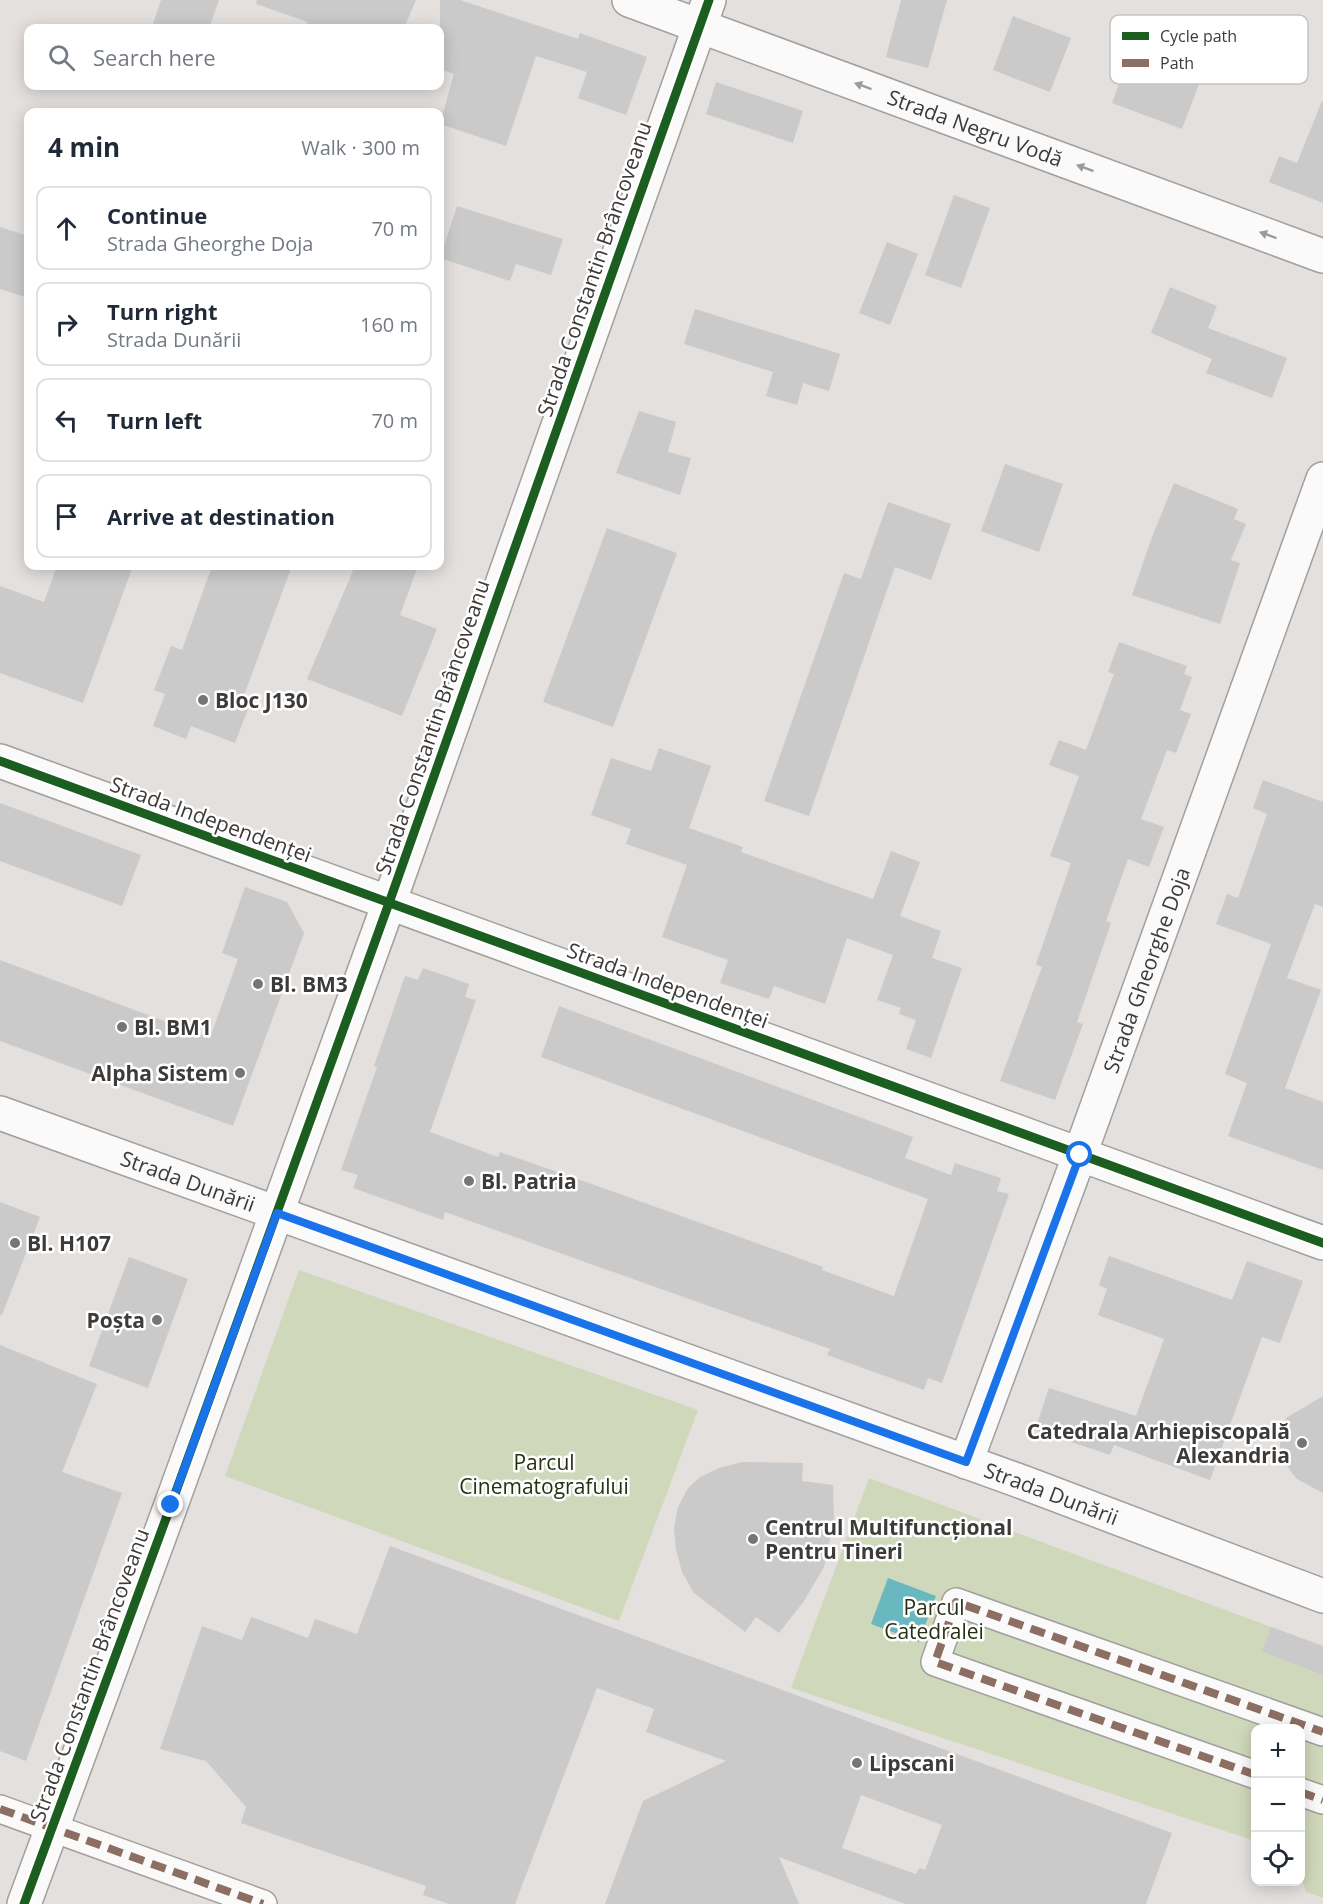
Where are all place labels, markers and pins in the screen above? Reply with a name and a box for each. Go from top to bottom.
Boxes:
place label: Bloc J130 [215,686,308,714]
marker: Bloc J130 [196,693,210,707]
place label: Bl. BM3 [270,970,348,998]
marker: Bl. BM3 [251,977,265,991]
place label: Bl. BM1 [134,1013,212,1041]
marker: Bl. BM1 [115,1020,129,1034]
place label: Alpha Sistem [91,1059,228,1087]
marker: Alpha Sistem [233,1066,247,1080]
place label: Bl. Patria [481,1167,577,1195]
marker: Bl. Patria [462,1174,476,1188]
place label: Bl. H107 [27,1229,111,1257]
marker: Bl. H107 [8,1236,22,1250]
place label: Poșta [87,1306,145,1334]
marker: Poșta [150,1313,164,1327]
place label: Catedrala Arhiepiscopală Alexandria [1027,1417,1290,1469]
marker: Catedrala Arhiepiscopală Alexandria [1295,1436,1309,1450]
place label: Centrul Multifuncțional Pentru Tineri [765,1513,1012,1565]
marker: Centrul Multifuncțional Pentru Tineri [746,1532,760,1546]
place label: Lipscani [869,1749,955,1777]
marker: Lipscani [850,1756,864,1770]

